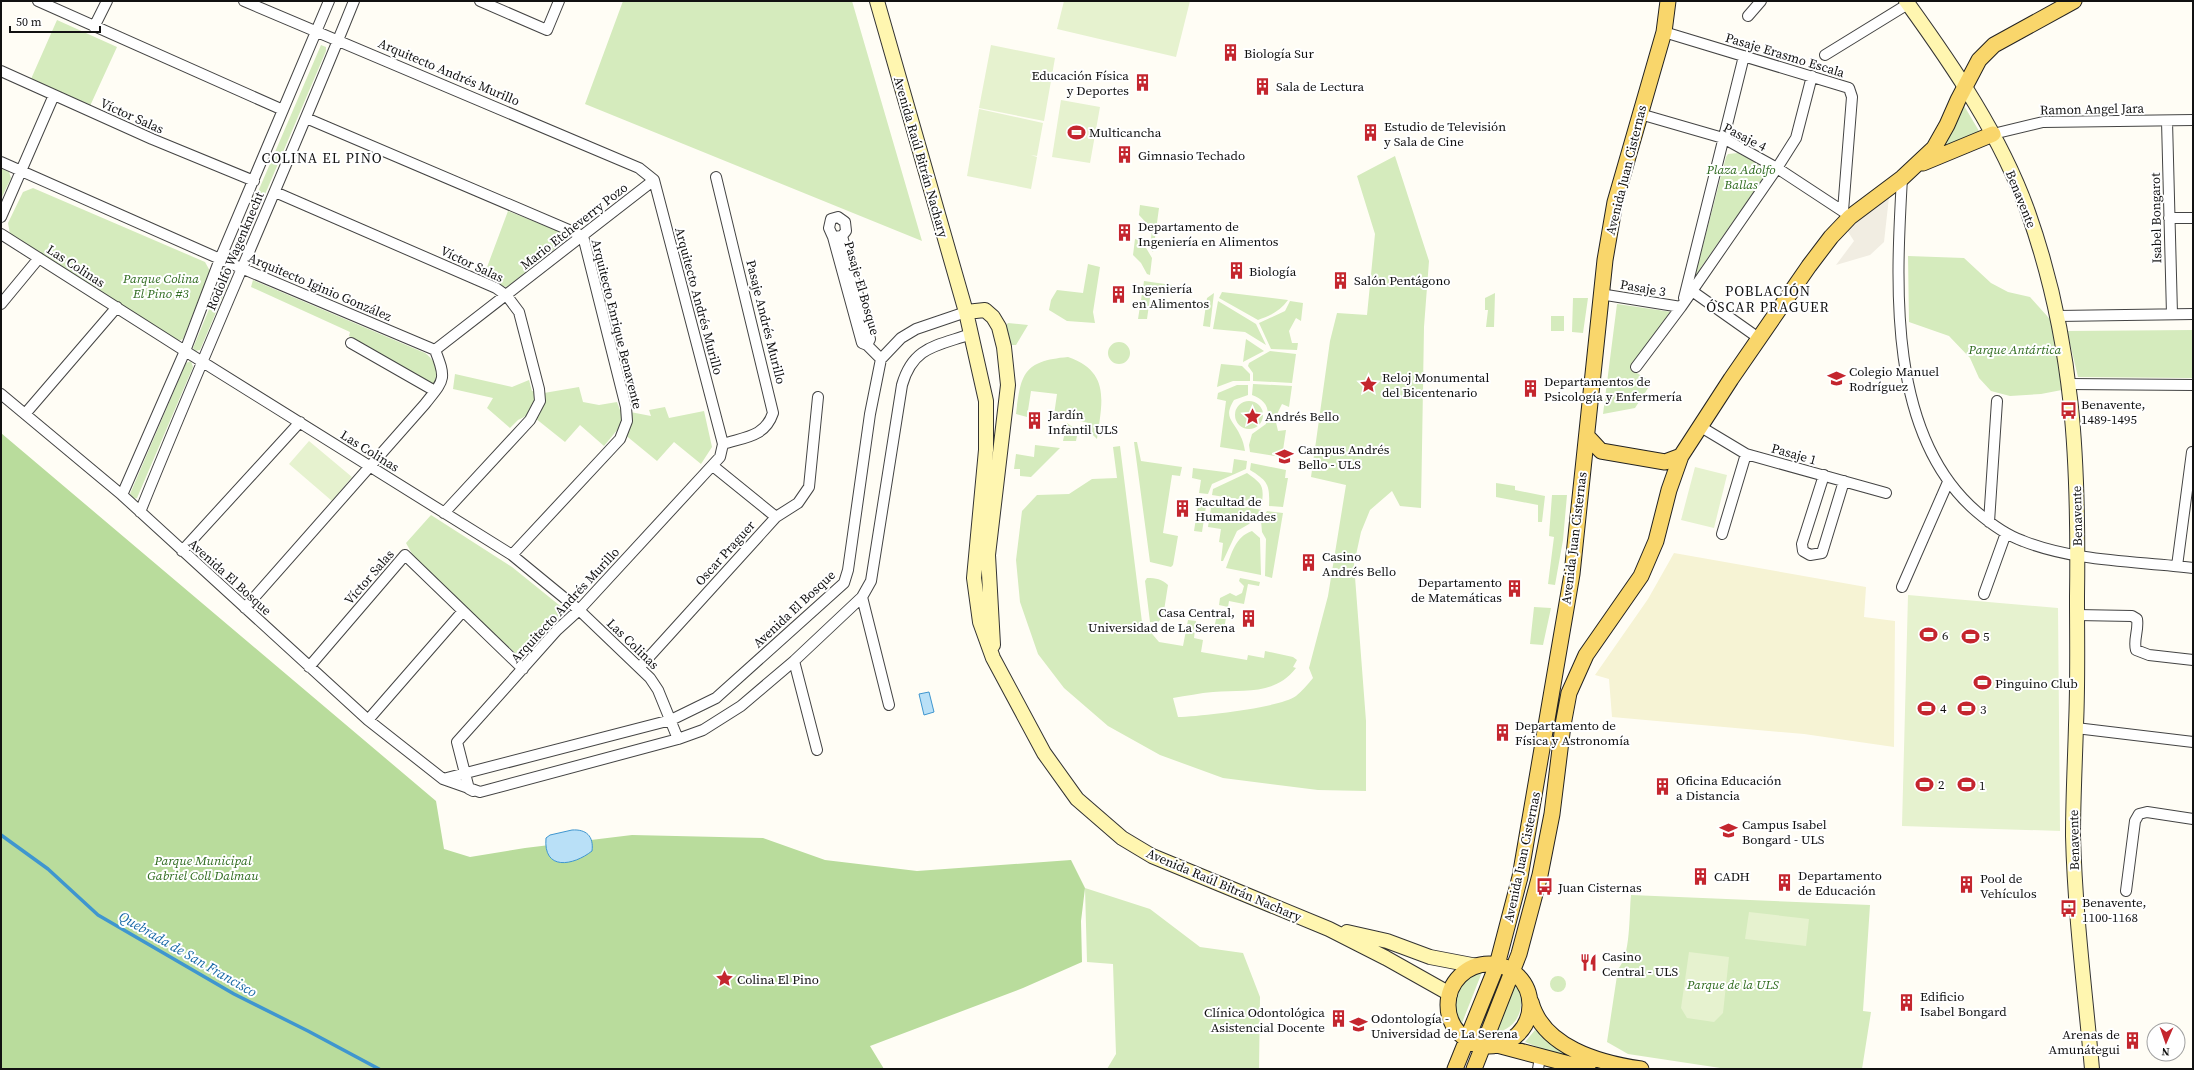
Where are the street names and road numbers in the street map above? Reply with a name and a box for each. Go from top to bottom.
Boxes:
street label: Pasaje Erasmo Escala [1723,29,1847,81]
street label: Arquitecto Andrés Murillo [376,34,522,110]
street label: Avenida Raúl Bitrán Nachary [890,74,952,240]
street label: Víctor Salas [98,94,167,138]
street label: Ramon Angel Jara [2040,100,2145,118]
street label: Avenida Juan Cisternas [1602,103,1650,237]
street label: Pasaje 4 [1721,119,1770,155]
street label: Benavente [2002,168,2040,231]
street label: Isabel Bongarot [2147,172,2165,263]
street label: Mario Etcheverry Pozo [517,179,631,273]
street label: Rodolfo Wagenknecht [202,189,268,313]
street label: Arquitecto Andrés Murillo [671,225,727,377]
street label: Arquitecto Enrique Benavente [588,237,646,411]
street label: Pasaje El Bosque [840,239,884,337]
street label: Las Colinas [44,241,109,291]
street label: Víctor Salas [438,242,507,286]
street label: Arquitecto Iginio González [246,249,394,325]
street label: Pasaje Andrés Murillo [742,258,790,386]
street label: Pasaje 3 [1619,276,1667,300]
street label: Las Colinas [337,426,403,476]
street label: Pasaje 1 [1769,439,1819,469]
street label: Avenida Juan Cisternas [1557,471,1591,605]
street label: Benavente [2068,485,2086,546]
street label: Oscar Praguer [691,516,759,589]
street label: Avenida El Bosque [185,535,276,619]
street label: Arquitecto Andrés Murillo [507,544,623,666]
street label: Víctor Salas [340,546,398,608]
street label: Avenida El Bosque [749,566,839,652]
street label: Las Colinas [603,615,663,673]
street label: Avenida Juan Cisternas [1500,790,1544,924]
street label: Benavente [2065,809,2083,870]
street label: Avenida Raúl Bitrán Nachary [1144,845,1304,926]

